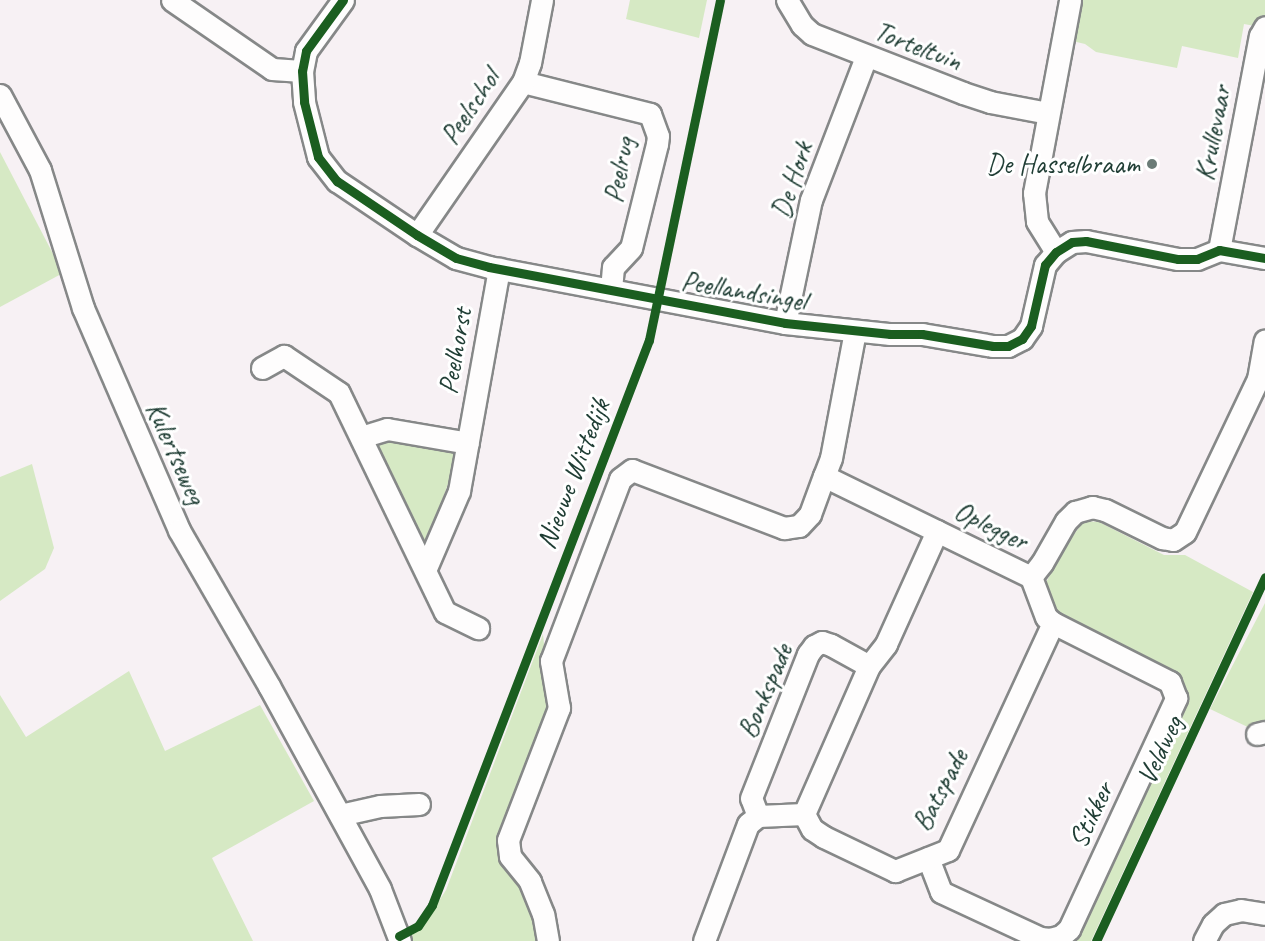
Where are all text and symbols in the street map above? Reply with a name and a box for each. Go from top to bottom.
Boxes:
street label: Torteltuin [870,14,966,78]
street label: Peelschol [433,63,507,151]
street label: Krullevaar [1187,83,1239,183]
street label: Peelrug [596,135,642,205]
street label: De Hork [764,138,820,222]
place label: De Hasselbraam [985,147,1140,181]
marker: De Hasselbraam [1145,157,1159,171]
street label: Peellandsingel [679,263,809,319]
street label: Peelhorst [431,305,479,397]
street label: Nieuwe Wittedijk [529,394,617,554]
street label: Kulertseweg [139,397,213,509]
street label: Oplegger [949,494,1033,558]
street label: Bonkspade [730,639,800,743]
street label: Veldweg [1130,710,1190,790]
street label: Batspade [905,743,975,837]
street label: Stikker [1061,777,1121,853]

